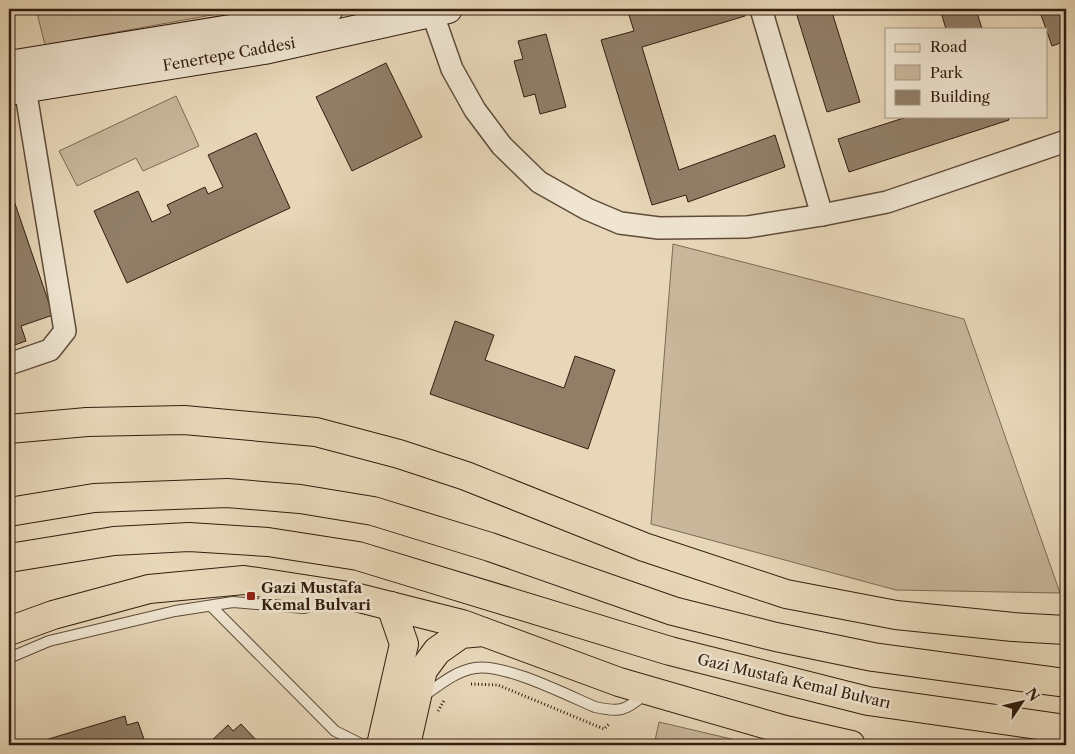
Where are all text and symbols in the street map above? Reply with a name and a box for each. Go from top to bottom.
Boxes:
legend [885,28,1048,118]
street label: Fenertepe Caddesi [161,33,297,75]
text: Road [930,37,967,56]
text: Park [930,63,964,82]
text: Building [930,87,990,106]
place label: Gazi Mustafa Kemal Bulvari [261,578,371,614]
marker: Gazi Mustafa Kemal Bulvari [245,590,257,602]
street label: Gazi Mustafa Kemal Bulvarı [696,650,893,713]
north arrow [998,676,1048,726]
text: N [1022,684,1044,705]

